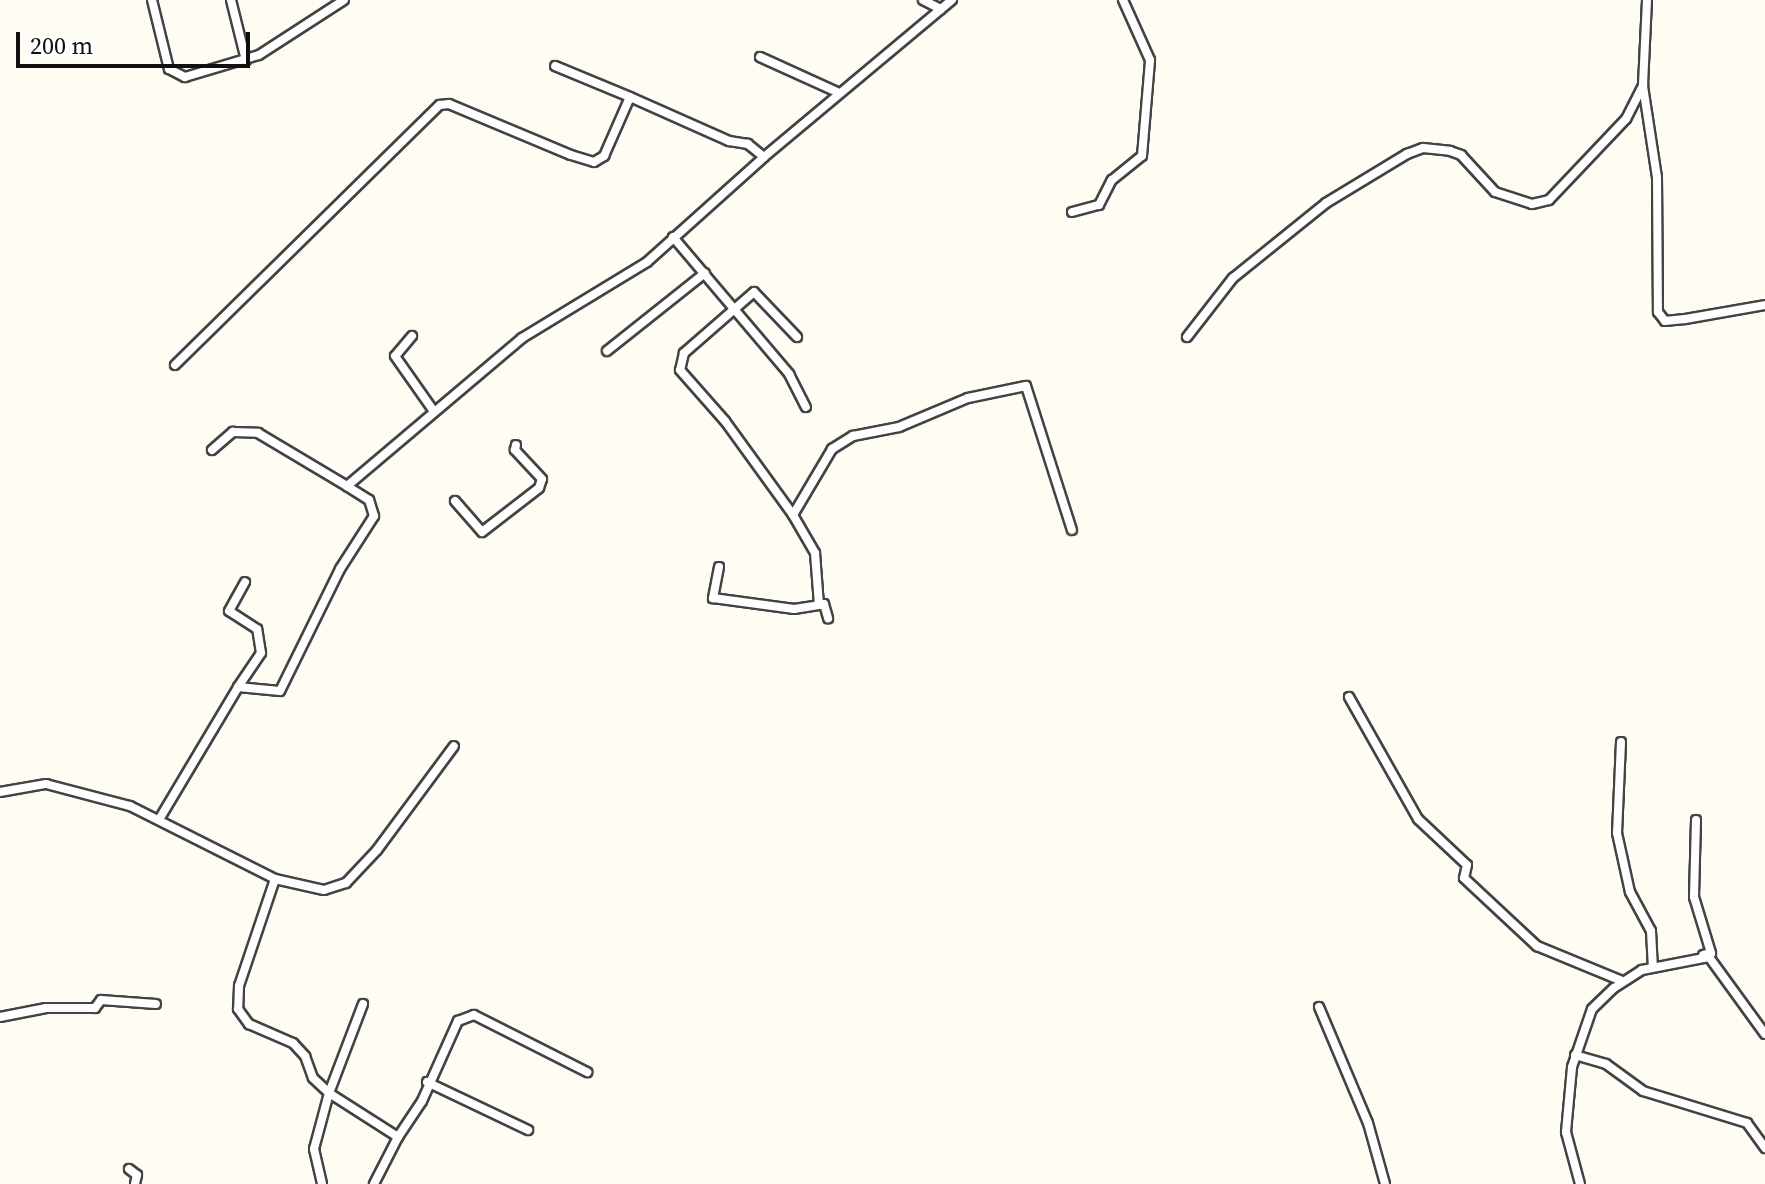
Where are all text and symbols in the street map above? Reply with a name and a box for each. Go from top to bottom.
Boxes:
scale bar [20,16,254,66]
text: 200 m [30,29,93,62]

